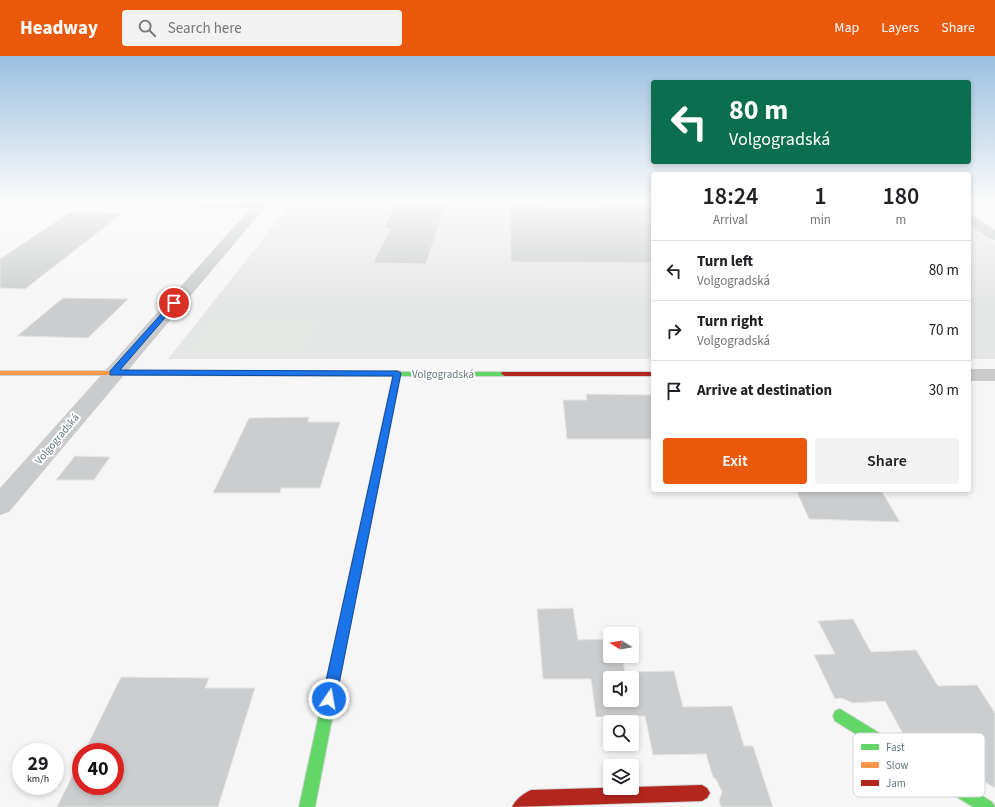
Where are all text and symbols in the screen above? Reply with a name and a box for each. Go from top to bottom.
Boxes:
search box [122,10,402,46]
text: Headway [20,15,98,42]
icon: search [136,17,158,39]
text: Search here [168,18,242,39]
text: Map [834,18,859,38]
text: Layers [881,18,919,38]
text: Share [941,18,975,38]
text: 80 m [729,90,788,130]
icon: left [663,96,715,148]
text: Volgogradská [729,127,830,152]
text: 18:24 [703,179,758,214]
text: 1 [814,179,827,214]
text: 180 [883,179,919,214]
text: Arrival [713,211,748,229]
text: min [810,211,831,229]
text: m [896,211,906,229]
text: Turn left [697,251,753,272]
icon: left [663,260,685,282]
text: 80 m [929,260,959,281]
text: Volgogradská [697,272,770,290]
pin [157,286,191,320]
icon: arrive [163,292,185,314]
text: Turn right [697,311,763,332]
icon: right [663,320,685,342]
text: 70 m [929,320,959,341]
text: Volgogradská [697,332,770,350]
street label: Volgogradská [412,367,474,382]
icon: arrive [663,380,685,402]
text: Arrive at destination [697,380,832,401]
text: 30 m [929,380,959,401]
street label: Volgogradská [31,410,83,468]
button: Exit [663,438,807,484]
button: Share [815,438,959,484]
north arrow [603,627,639,663]
map controls [603,627,639,795]
button: sound [603,671,639,707]
position arrow [308,678,350,720]
button: search [603,715,639,751]
legend [853,733,985,797]
text: Fast [886,740,905,755]
speed limit sign: 40 [72,743,124,795]
text: 29 [27,750,49,778]
text: Slow [886,758,909,773]
button: layers [603,759,639,795]
text: km/h [27,772,49,786]
text: Jam [886,776,906,791]

